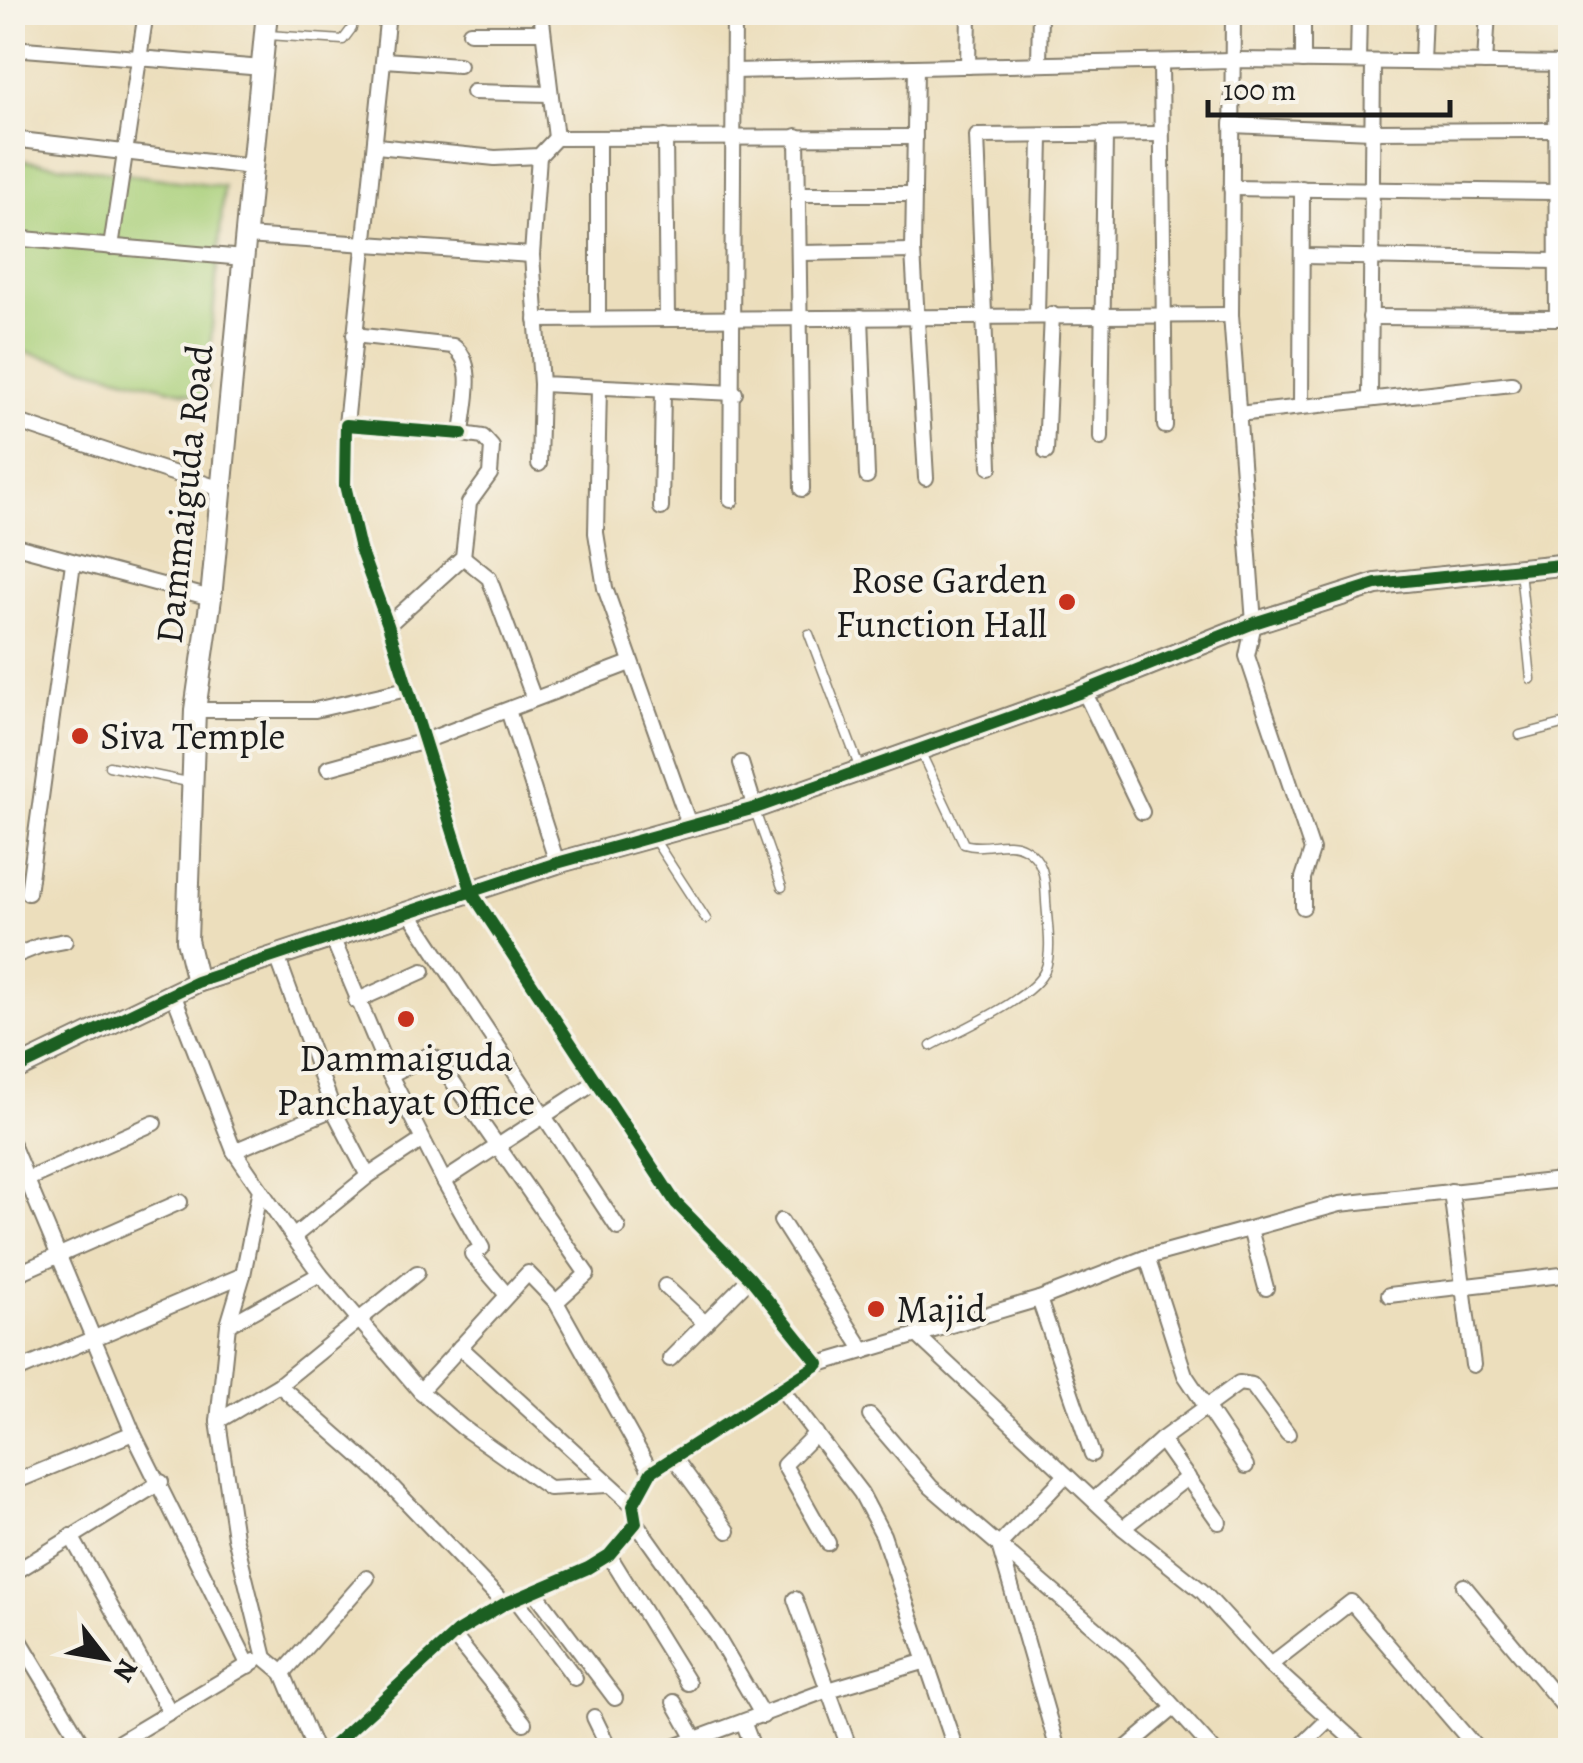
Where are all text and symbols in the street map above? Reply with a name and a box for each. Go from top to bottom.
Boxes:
scale bar [1208,55,1450,117]
text: 100 m [1223,70,1296,110]
street label: Dammaiguda Road [142,341,226,646]
place label: Rose Garden Function Hall [835,554,1047,650]
marker: Rose Garden Function Hall [1056,591,1078,613]
place label: Siva Temple [100,710,285,762]
marker: Siva Temple [69,725,91,747]
marker: Dammaiguda Panchayat Office [395,1008,417,1030]
place label: Dammaiguda Panchayat Office [277,1032,535,1128]
place label: Majid [896,1283,987,1335]
marker: Majid [865,1298,887,1320]
north arrow [55,1608,155,1708]
text: N [104,1652,147,1689]

